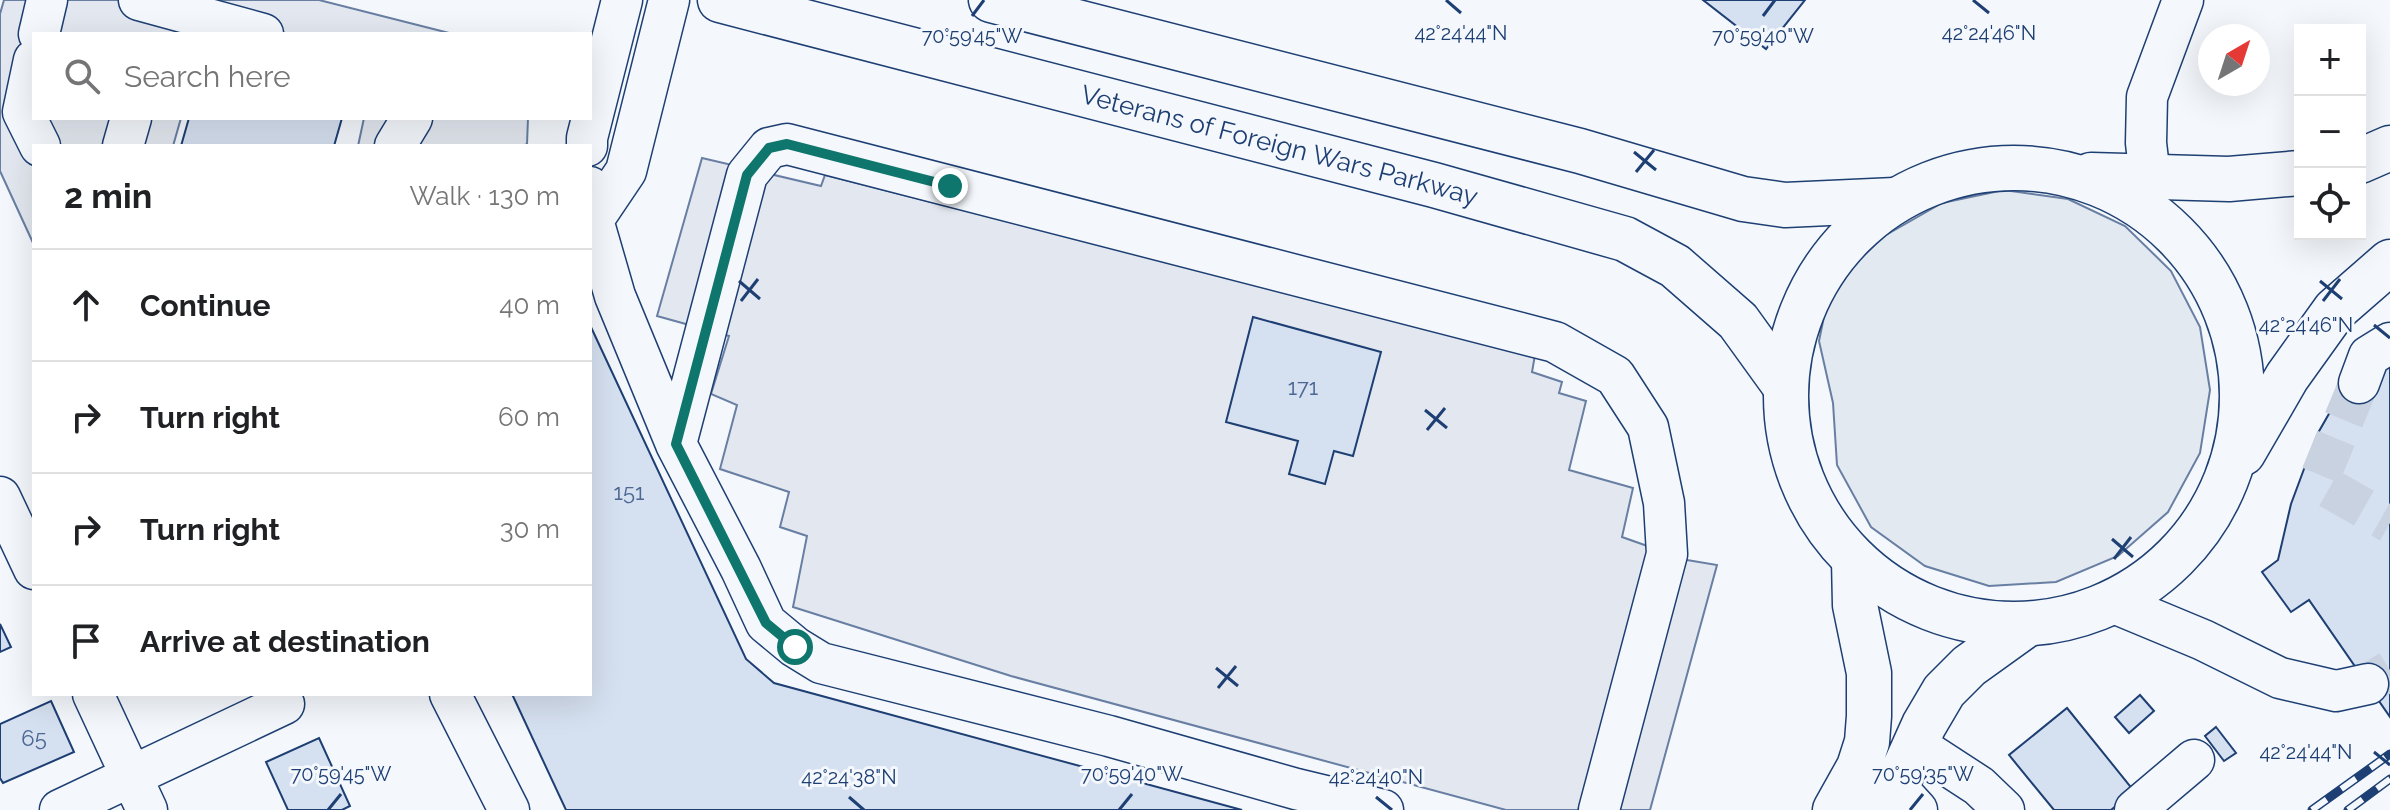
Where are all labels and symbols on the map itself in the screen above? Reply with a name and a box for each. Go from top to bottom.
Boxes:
text: 42°24'44"N [1414,21,1508,45]
text: 42°24'46"N [1942,21,2036,45]
text: 70°59'45"W [922,24,1022,48]
text: 70°59'40"W [1712,24,1814,48]
north arrow [2198,24,2270,96]
street label: Veterans of Foreign Wars Parkway [1078,79,1481,212]
route end [932,168,968,204]
text: 42°24'46"N [2259,313,2353,337]
house number: 171 [1288,374,1318,400]
house number: 151 [614,479,644,505]
route start [777,629,813,665]
house number: 65 [21,725,47,751]
text: 42°24'44"N [2259,740,2353,764]
text: 70°59'45"W [291,762,391,786]
text: 70°59'40"W [1081,762,1183,786]
text: 70°59'35"W [1872,762,1974,786]
text: 42°24'38"N [801,765,897,789]
text: 42°24'40"N [1329,765,1423,789]

